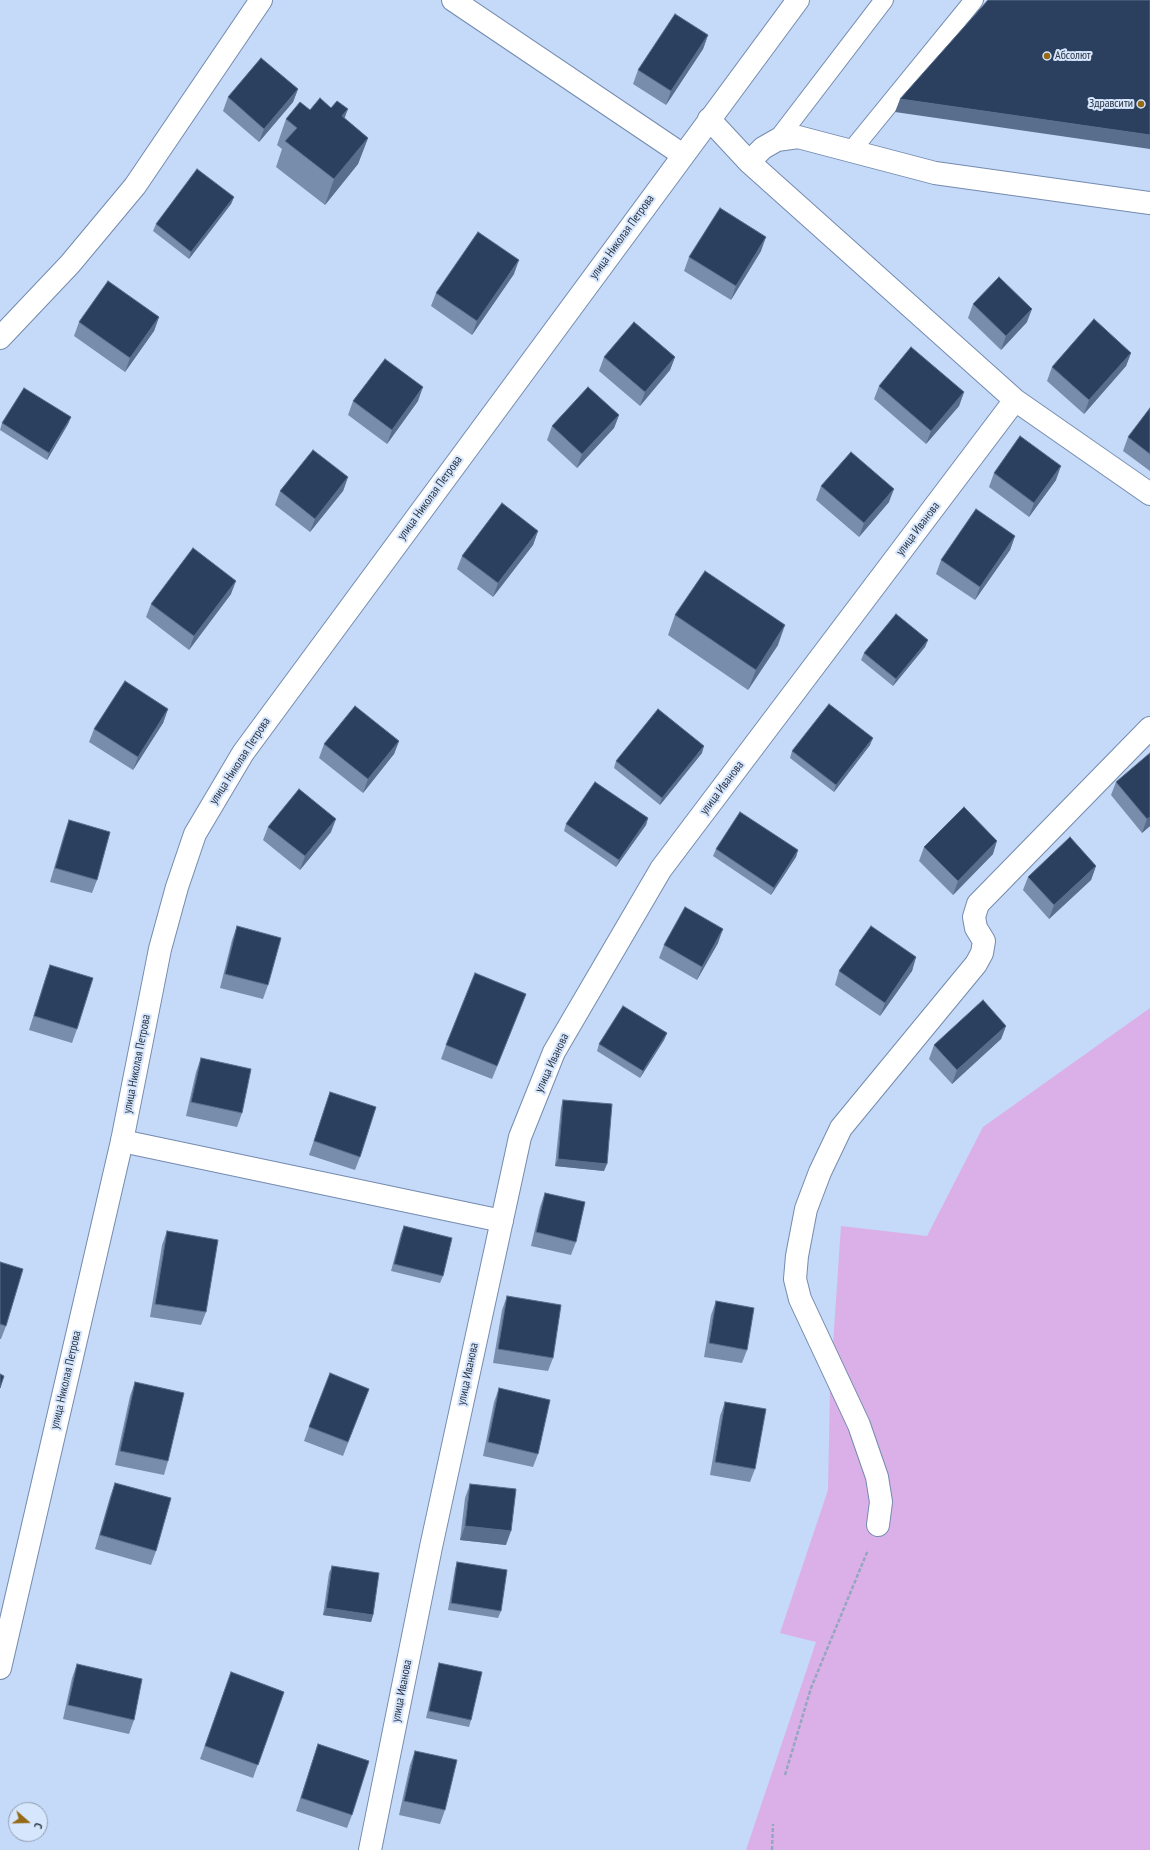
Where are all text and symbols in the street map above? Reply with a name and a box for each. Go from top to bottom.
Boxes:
place label: Абсолют [1055,49,1091,63]
marker: Абсолют [1042,51,1052,61]
place label: Здравсити [1089,97,1133,111]
marker: Здравсити [1136,99,1146,109]
street label: улица Николая Петрова [587,192,657,282]
street label: улица Николая Петрова [395,453,465,543]
street label: улица Иванова [893,499,943,559]
street label: улица Николая Петрова [207,715,273,807]
street label: улица Иванова [697,758,747,818]
street label: улица Николая Петрова [120,1013,154,1115]
street label: улица Иванова [532,1031,572,1095]
street label: улица Николая Петрова [48,1329,84,1431]
street label: улица Иванова [454,1342,482,1406]
street label: улица Иванова [389,1659,415,1723]
north arrow [8,1802,48,1842]
text: С [31,1821,46,1831]

